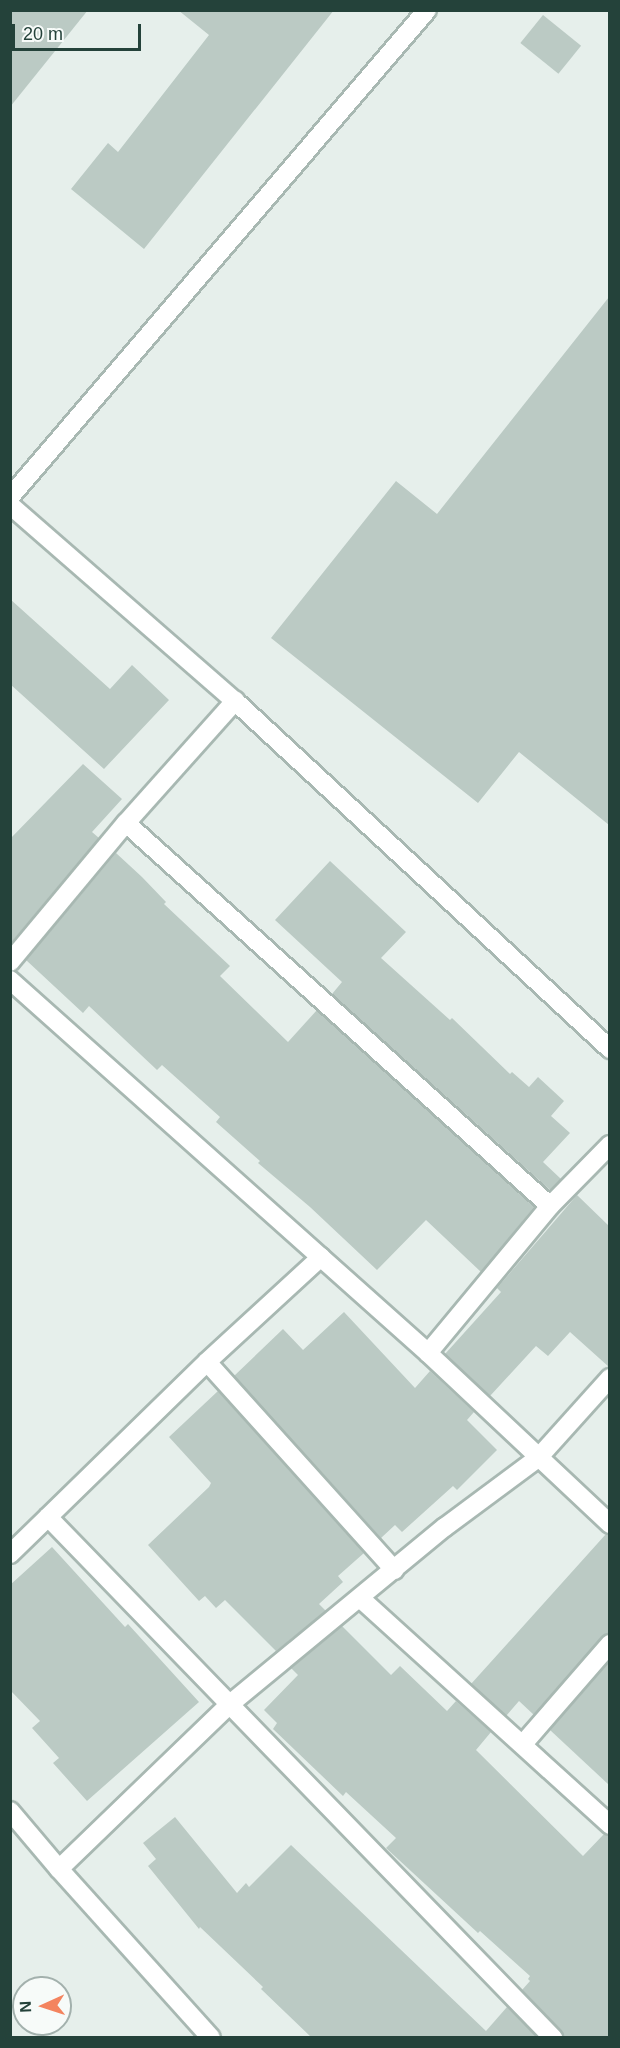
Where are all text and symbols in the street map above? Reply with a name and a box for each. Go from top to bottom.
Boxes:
scale bar [15,12,144,50]
text: 20 m [23,24,63,44]
north arrow [12,1976,72,2036]
text: N [17,2001,34,2013]

